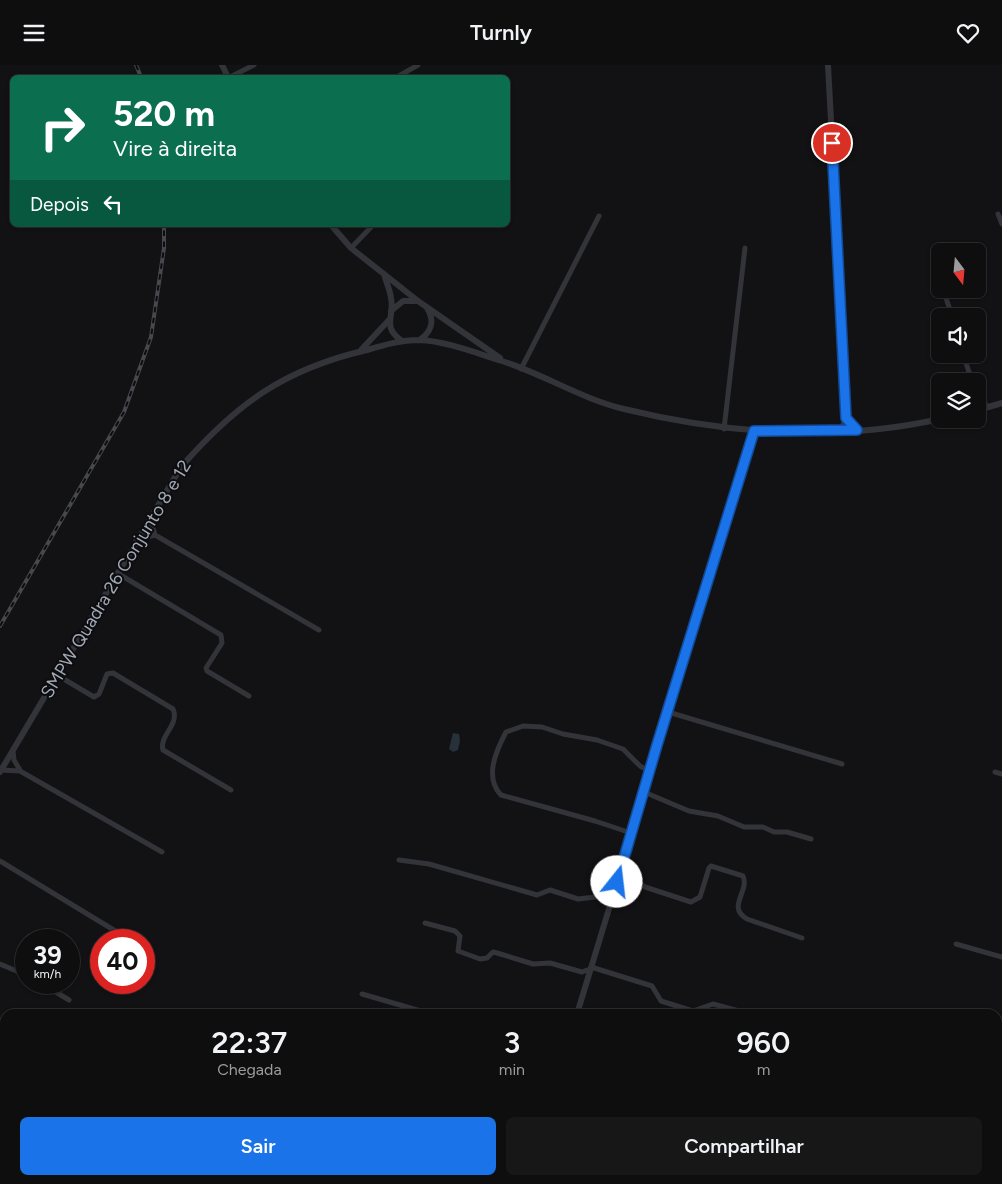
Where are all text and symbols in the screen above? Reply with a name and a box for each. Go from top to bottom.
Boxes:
icon: menu [20,19,48,47]
text: Turnly [470,19,532,46]
icon: heart [954,19,982,47]
text: 520 m [113,93,215,135]
icon: right [30,95,95,160]
pin [811,122,853,164]
icon: arrive [818,129,846,157]
text: Vire à direita [113,135,237,162]
icon: left [99,190,127,218]
text: Depois [30,193,89,216]
north arrow [931,243,986,297]
map controls [931,243,986,428]
button: sound [931,308,986,363]
button: layers [931,373,986,428]
street label: SMPW Quadra 26 Conjunto 8 e 12 [36,456,196,702]
position arrow [590,855,642,907]
speed limit sign: 40 [90,929,155,994]
text: 39 [33,940,62,970]
text: km/h [34,967,61,981]
text: 22:37 [212,1024,287,1061]
text: 3 [504,1024,520,1061]
text: 960 [737,1024,790,1061]
text: Chegada [217,1060,282,1079]
text: min [499,1060,525,1079]
text: m [757,1060,770,1079]
button: Sair [20,1117,496,1175]
button: Compartilhar [506,1117,982,1175]

